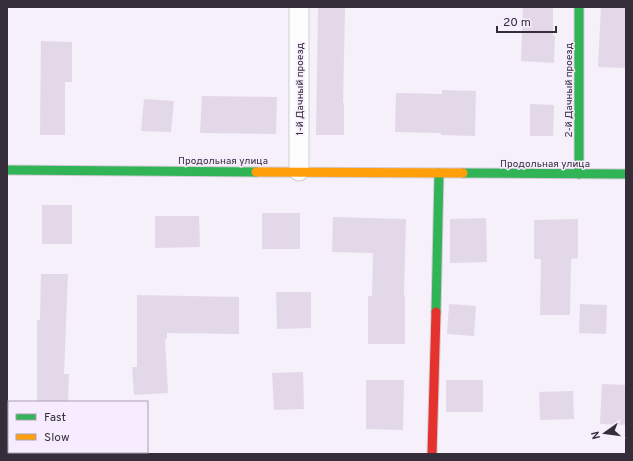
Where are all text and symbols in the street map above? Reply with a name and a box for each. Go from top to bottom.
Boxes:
scale bar [497,8,556,34]
text: 20 m [503,15,531,31]
street label: 1-й Дачный проезд [294,42,307,135]
street label: 2-й Дачный проезд [563,42,576,137]
street label: Продольная улица [178,155,268,168]
street label: Продольная улица [500,158,590,171]
legend [8,401,148,453]
text: Fast [44,410,66,426]
north arrow [585,413,625,453]
text: Slow [44,430,70,446]
text: N [589,430,604,441]

